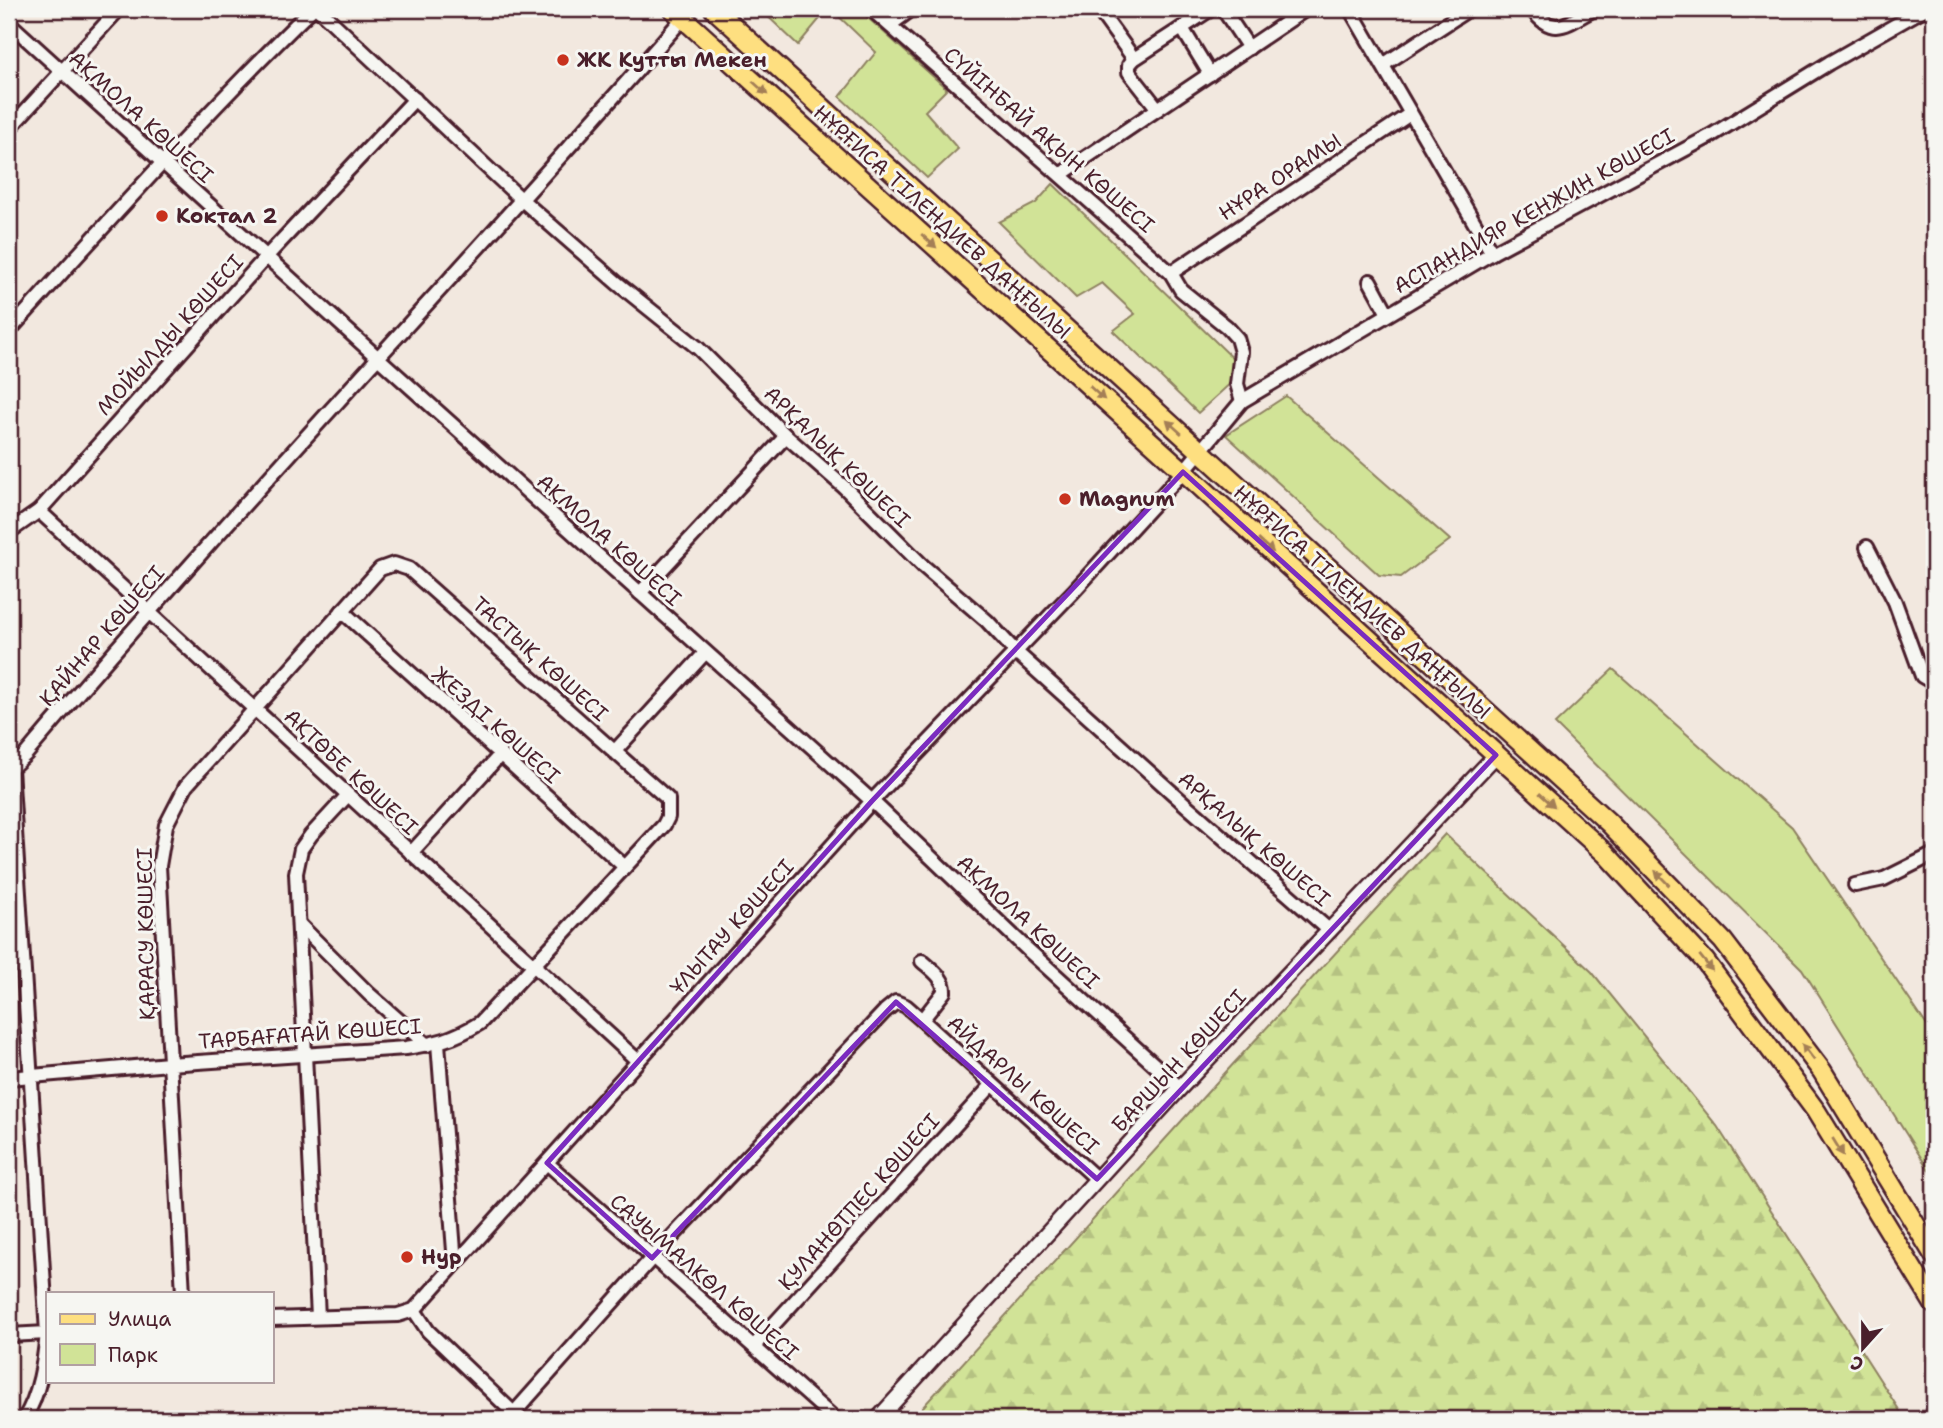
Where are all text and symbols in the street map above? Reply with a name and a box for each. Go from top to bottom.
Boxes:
street label: СҮЙІНБАЙ АҚЫН КӨШЕСІ [938,41,1160,239]
street label: АҚМОЛА КӨШЕСІ [63,45,219,189]
place label: ЖК Кутты Мекен [577,46,767,74]
marker: ЖК Кутты Мекен [555,52,571,68]
one-way arrow [751,79,768,95]
street label: НҰРҒИСА ТІЛЕНДИЕВ ДАҢҒЫЛЫ [807,99,1077,345]
street label: АСПАНДИЯР КЕНЖИН КӨШЕСІ [1389,122,1679,300]
street label: НҰРА ОРАМЫ [1213,127,1347,227]
place label: Коктал 2 [176,202,277,230]
marker: Коктал 2 [154,208,170,224]
one-way arrow [920,232,937,248]
street label: МОЙЫЛДЫ КӨШЕСІ [90,249,250,421]
street label: АРҚАЛЫҚ КӨШЕСІ [758,380,916,534]
one-way arrow [1088,385,1105,401]
one-way arrow [1165,419,1183,435]
street label: АҚМОЛА КӨШЕСІ [531,468,687,612]
street label: НҰРҒИСА ТІЛЕНДИЕВ ДАҢҒЫЛЫ [1227,479,1497,725]
place label: Magnum [1079,485,1174,513]
marker: Magnum [1057,491,1073,507]
one-way arrow [1257,538,1275,554]
street label: ҚАЙНАР КӨШЕСІ [33,560,171,712]
street label: ТАСТЫҚ КӨШЕСІ [466,590,614,728]
street label: ЖЕЗДІ КӨШЕСІ [426,660,566,790]
street label: АҚТӨБЕ КӨШЕСІ [278,703,424,841]
street label: АРҚАЛЫҚ КӨШЕСІ [1172,765,1336,913]
one-way arrow [1538,792,1555,808]
street label: ҚАРАСУ КӨШЕСІ [130,847,162,1021]
street label: АҚМОЛА КӨШЕСІ [951,849,1105,995]
street label: ҰЛЫТАУ КӨШЕСІ [664,853,800,1001]
one-way arrow [1653,869,1670,886]
one-way arrow [1698,954,1713,971]
street label: БАРШЫН КӨШЕСІ [1105,983,1253,1139]
street label: АЙДАРЛЫ КӨШЕСІ [941,1009,1105,1161]
street label: ТАРБАҒАТАЙ КӨШЕСІ [198,1012,422,1056]
one-way arrow [1801,1043,1815,1061]
street label: ҚУЛАНӨТПЕС КӨШЕСІ [772,1108,946,1296]
one-way arrow [1832,1138,1845,1157]
street label: САУЫМАЛКӨЛ КӨШЕСІ [604,1187,804,1367]
place label: Нур [421,1243,462,1271]
marker: Нур [399,1249,415,1265]
legend [46,1292,273,1382]
text: Улица [108,1305,171,1333]
north arrow [1828,1312,1898,1382]
text: Парк [108,1341,158,1369]
text: С [1847,1350,1867,1377]

